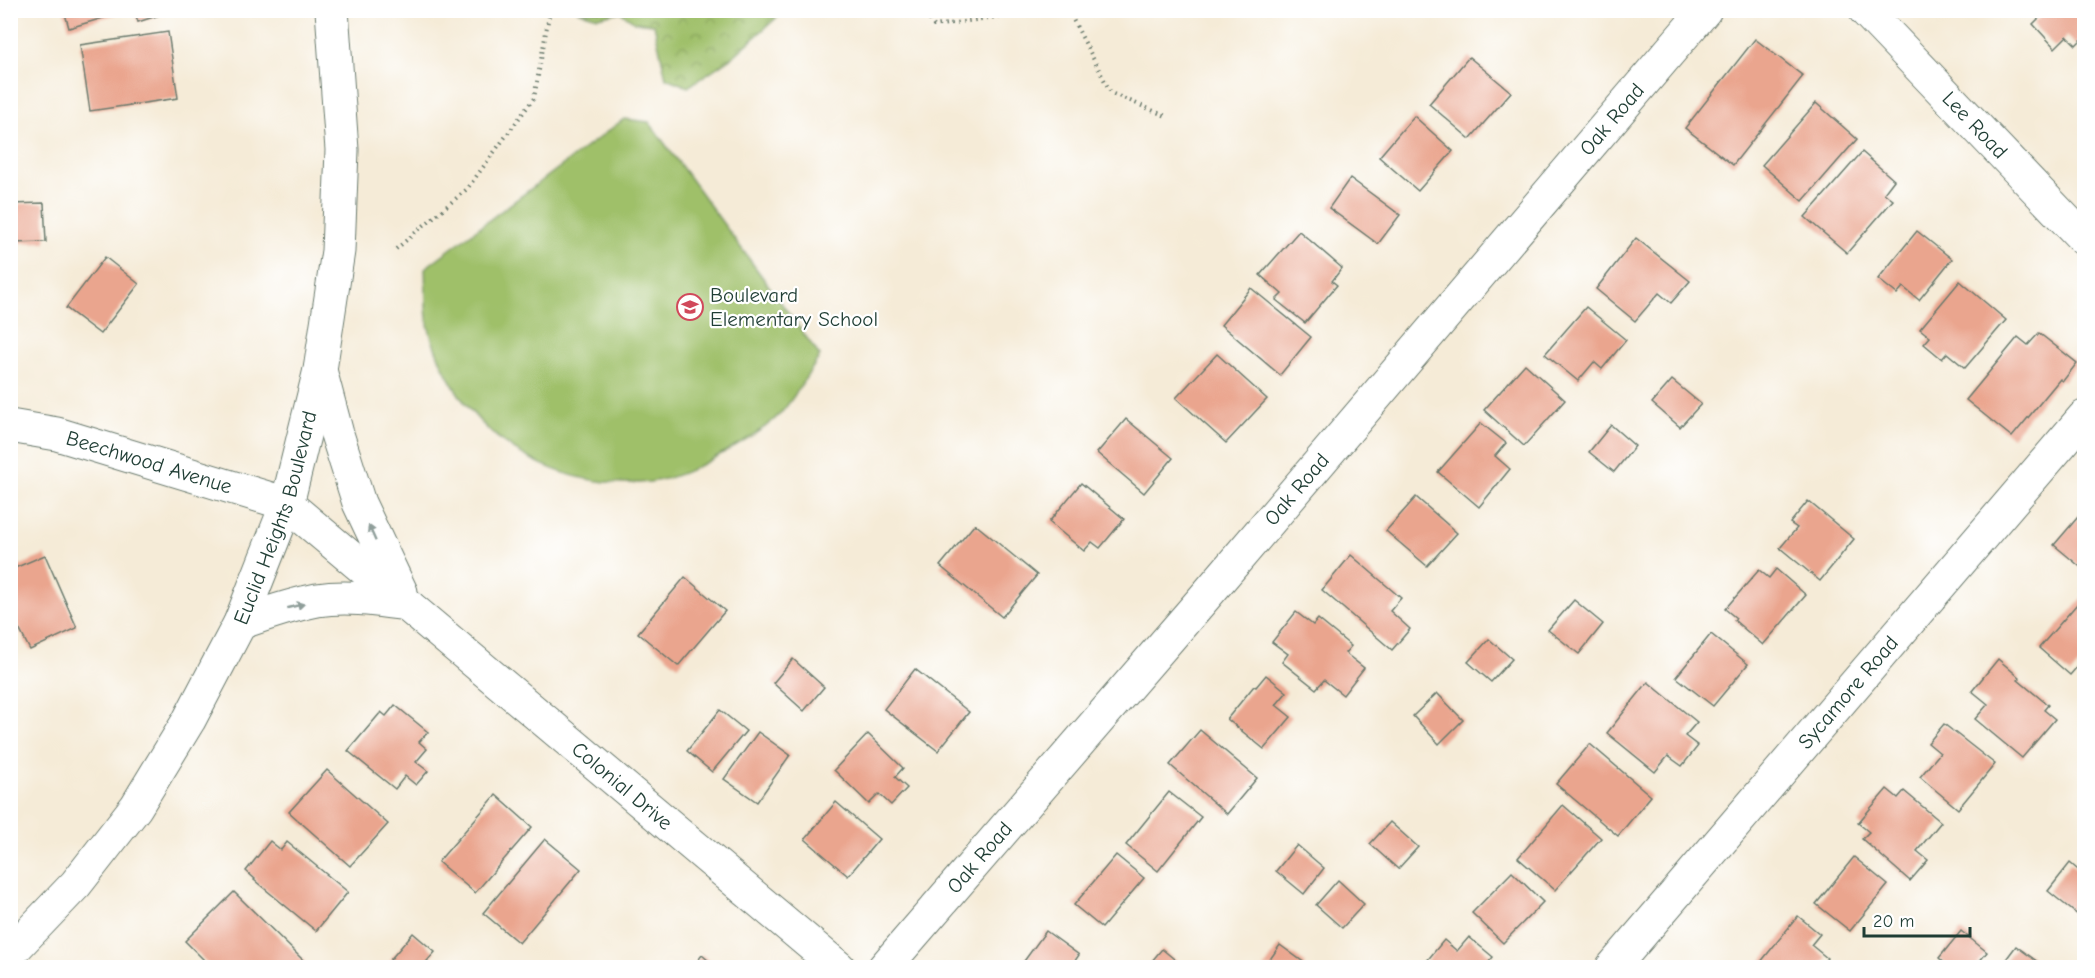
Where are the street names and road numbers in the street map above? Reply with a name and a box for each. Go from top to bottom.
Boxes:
street label: Oak Road [1575,79,1649,160]
street label: Lee Road [1937,86,2012,163]
street label: Euclid Heights Boulevard [229,408,321,628]
street label: Beechwood Avenue [63,426,235,499]
street label: Oak Road [1259,448,1334,530]
street label: Sycamore Road [1793,631,1903,754]
street label: Colonial Drive [567,737,677,835]
street label: Oak Road [942,817,1017,898]

